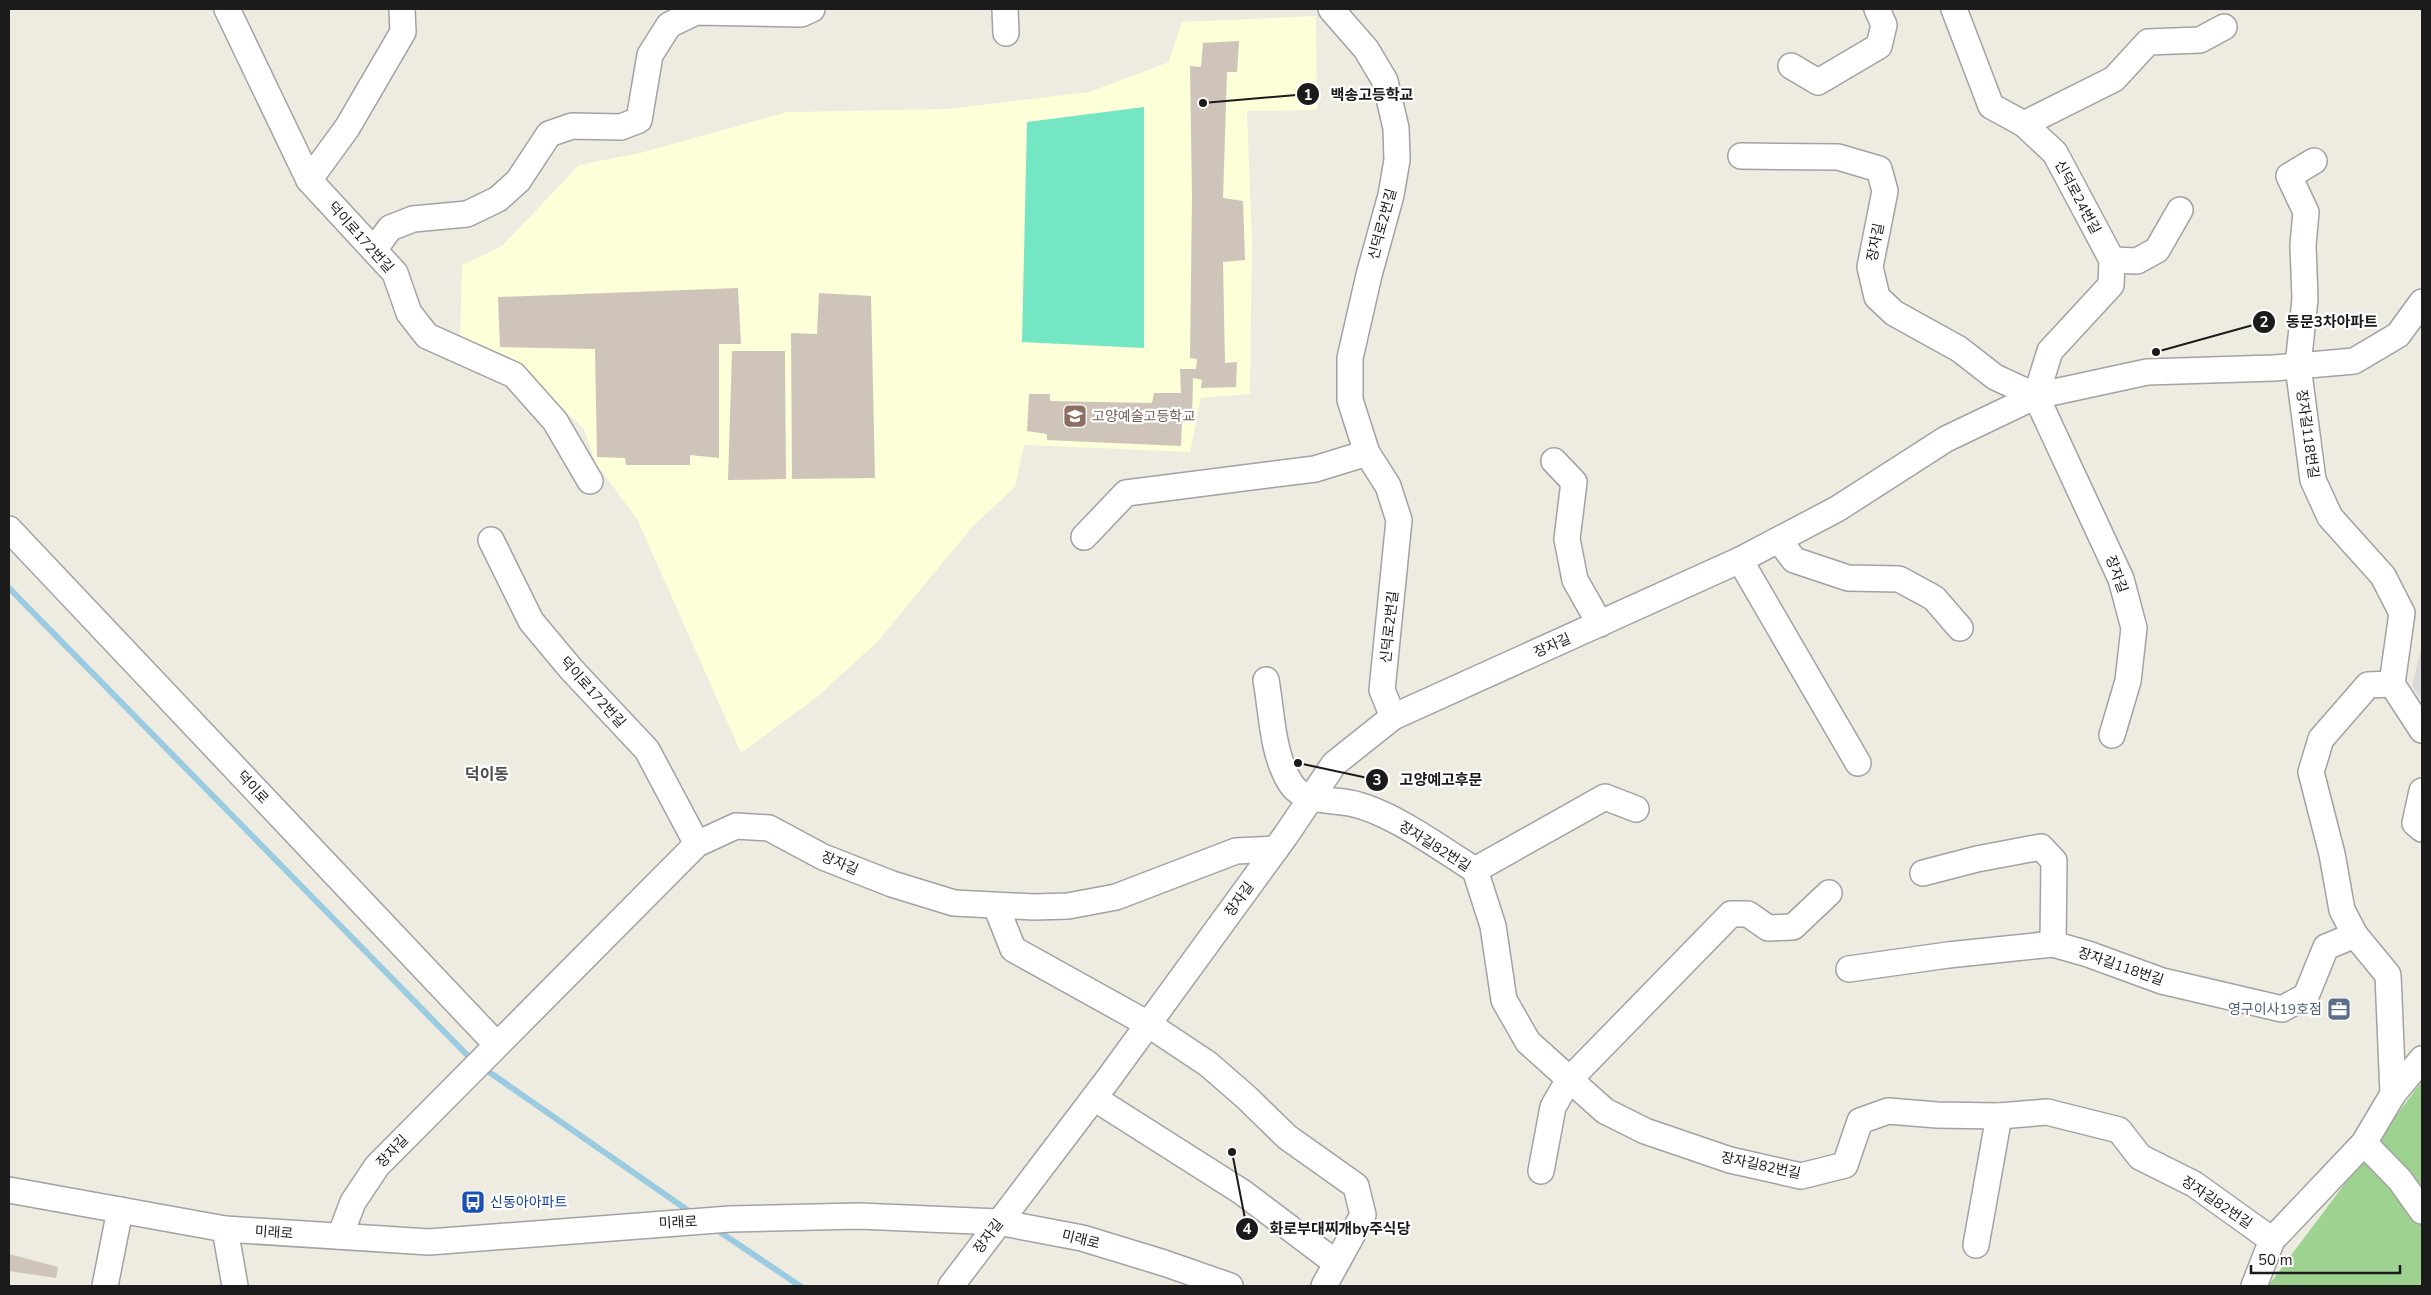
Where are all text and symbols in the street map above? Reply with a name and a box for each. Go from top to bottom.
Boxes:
callout: 백송고등학교 [1295,79,1423,109]
text: 1 [1303,85,1313,105]
text: 백송고등학교 [1331,85,1414,105]
street label: 신덕로24번길 [2050,157,2105,238]
street label: 신덕로2번길 [1364,187,1401,262]
street label: 덕이로172번길 [324,198,398,277]
street label: 장자길 [1862,221,1889,263]
callout: 동문3차아파트 [2251,307,2388,337]
text: 2 [2259,312,2269,332]
text: 동문3차아파트 [2286,312,2378,332]
street label: 장자길118번길 [2292,388,2323,480]
school or university icon: 고양예술고등학교 [1062,403,1088,429]
place label: 고양예술고등학교 [1092,407,1195,426]
street label: 장자길 [2101,553,2132,596]
street label: 신덕로2번길 [1376,590,1403,664]
street label: 장자길 [1531,629,1574,662]
street label: 덕이로172번길 [556,653,630,732]
district label: 덕이동 [465,764,509,786]
callout: 고양예고후문 [1365,765,1493,795]
street label: 덕이로 [233,767,273,808]
text: 3 [1372,770,1382,790]
text: 고양예고후문 [1400,770,1483,790]
street label: 장자길82번길 [1395,817,1474,876]
street label: 장자길 [818,847,861,880]
street label: 장자길 [1220,878,1258,921]
street label: 장자길118번길 [2075,943,2166,990]
office icon: 영구이사19호점 [2326,996,2352,1022]
place label: 영구이사19호점 [2228,1000,2322,1019]
street label: 장자길 [372,1131,413,1172]
street label: 장자길82번길 [1719,1148,1803,1183]
street label: 장자길82번길 [2178,1172,2256,1233]
bus stop icon: 신동아아파트 [460,1189,486,1215]
place label: 신동아아파트 [490,1193,567,1212]
street label: 미래로 [658,1212,698,1233]
callout: 화로부대찌개by주식당 [1235,1214,1420,1244]
street label: 장자길 [969,1215,1008,1257]
text: 4 [1242,1219,1252,1239]
text: 화로부대찌개by주식당 [1270,1219,1411,1239]
street label: 미래로 [254,1222,294,1243]
street label: 미래로 [1060,1226,1102,1253]
scale bar [2251,1242,2400,1274]
text: 50 m [2258,1250,2293,1270]

